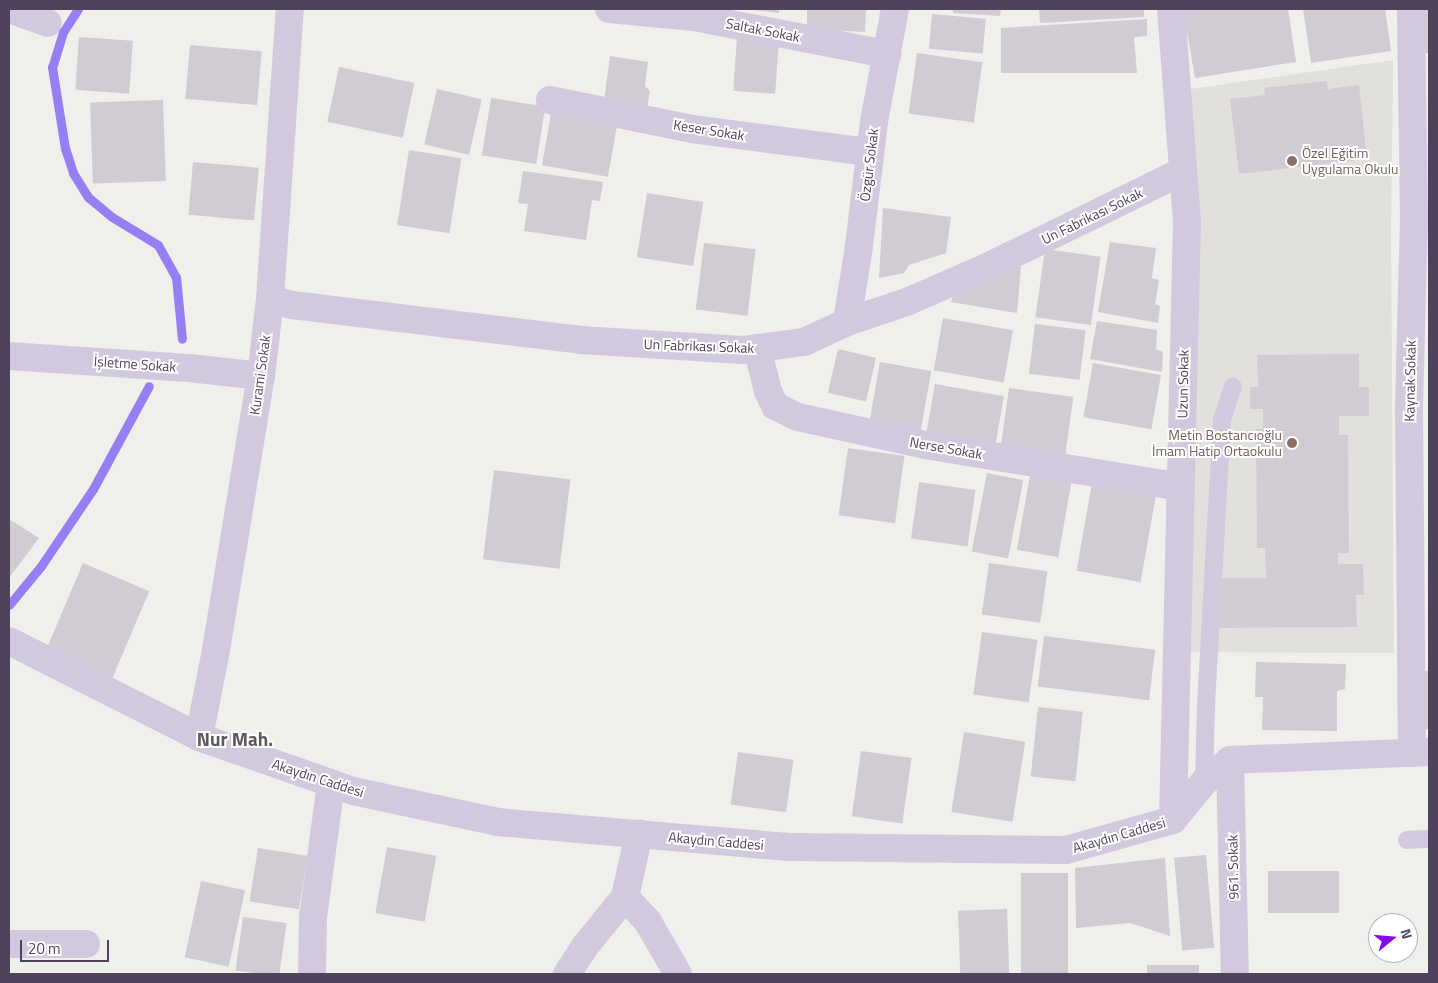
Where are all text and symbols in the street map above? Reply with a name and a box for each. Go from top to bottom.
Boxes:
street label: Saltak Sokak [725,15,801,45]
street label: Keser Sokak [672,116,746,144]
street label: Özgür Sokak [856,127,882,203]
place label: Özel Eğitim Uygulama Okulu [1302,145,1398,178]
marker: Özel Eğitim Uygulama Okulu [1286,155,1298,167]
street label: Un Fabrikası Sokak [1039,184,1145,248]
street label: Kurami Sokak [246,334,274,416]
street label: Un Fabrikası Sokak [643,336,755,356]
street label: Kaynak Sokak [1401,340,1419,422]
street label: Uzun Sokak [1174,349,1192,419]
street label: İşletme Sokak [93,353,177,375]
place label: Metin Bostancıoğlu İmam Hatip Ortaokulu [1152,427,1282,460]
street label: Nerse Sokak [908,433,984,463]
marker: Metin Bostancıoğlu İmam Hatip Ortaokulu [1286,437,1298,449]
district label: Nur Mah. [197,728,273,750]
street label: Akaydın Caddesi [270,755,366,801]
street label: Akaydın Caddesi [1071,814,1167,856]
street label: Akaydın Caddesi [668,828,764,854]
street label: 961. Sokak [1224,834,1242,900]
north arrow [1368,913,1418,963]
text: N [1395,926,1418,941]
scale bar [22,930,111,962]
text: 20 m [28,937,61,960]

